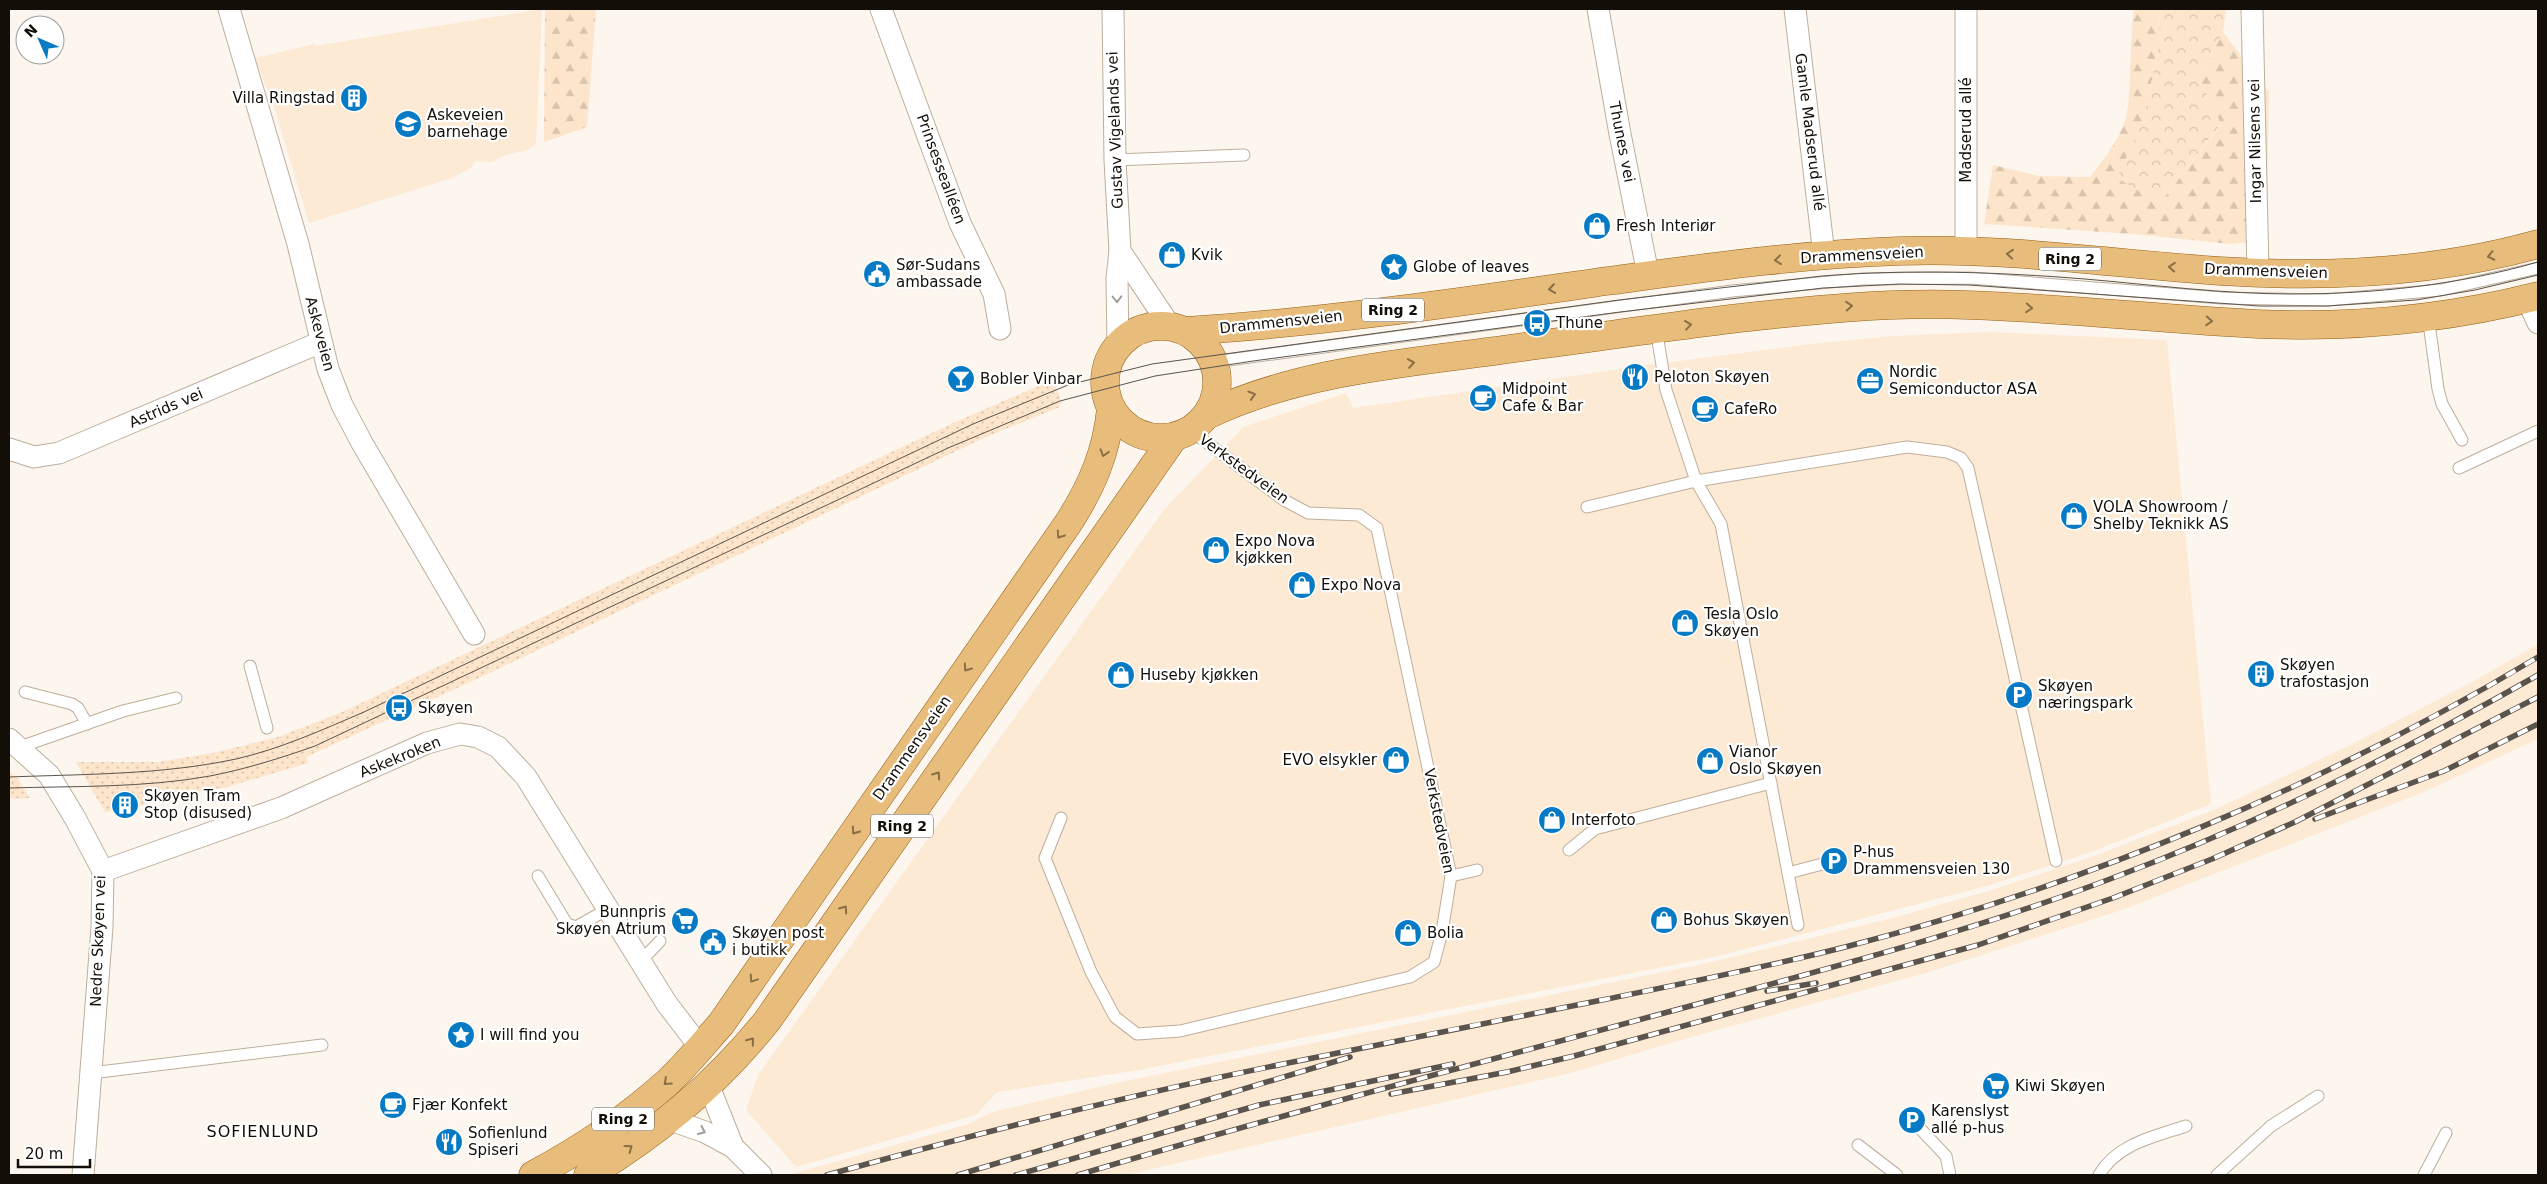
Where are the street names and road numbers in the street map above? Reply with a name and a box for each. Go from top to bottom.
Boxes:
street label: Gustav Vigelands vei [1103,51,1127,209]
street label: Gamle Madserud allé [1791,52,1829,212]
street label: Madserud allé [1957,77,1975,183]
street label: Ingar Nilsens vei [2245,79,2265,203]
street label: Thunes vei [1605,99,1639,184]
street label: Prinsessealléen [913,111,969,227]
street label: Drammensveien [1800,243,1924,267]
road number: Ring 2 [2039,248,2101,270]
street label: Drammensveien [2204,260,2328,282]
street label: Askeveien [301,295,339,373]
road number: Ring 2 [1362,298,1424,322]
street label: Drammensveien [1219,307,1343,337]
street label: Astrids vei [126,384,206,432]
street label: Verkstedveien [1196,430,1292,508]
street label: Drammensveien [869,692,955,804]
street label: Askekroken [357,733,443,781]
street label: Verkstedveien [1420,767,1458,875]
road number: Ring 2 [871,814,933,838]
street label: Nedre Skøyen vei [87,875,109,1007]
road number: Ring 2 [592,1108,654,1130]

